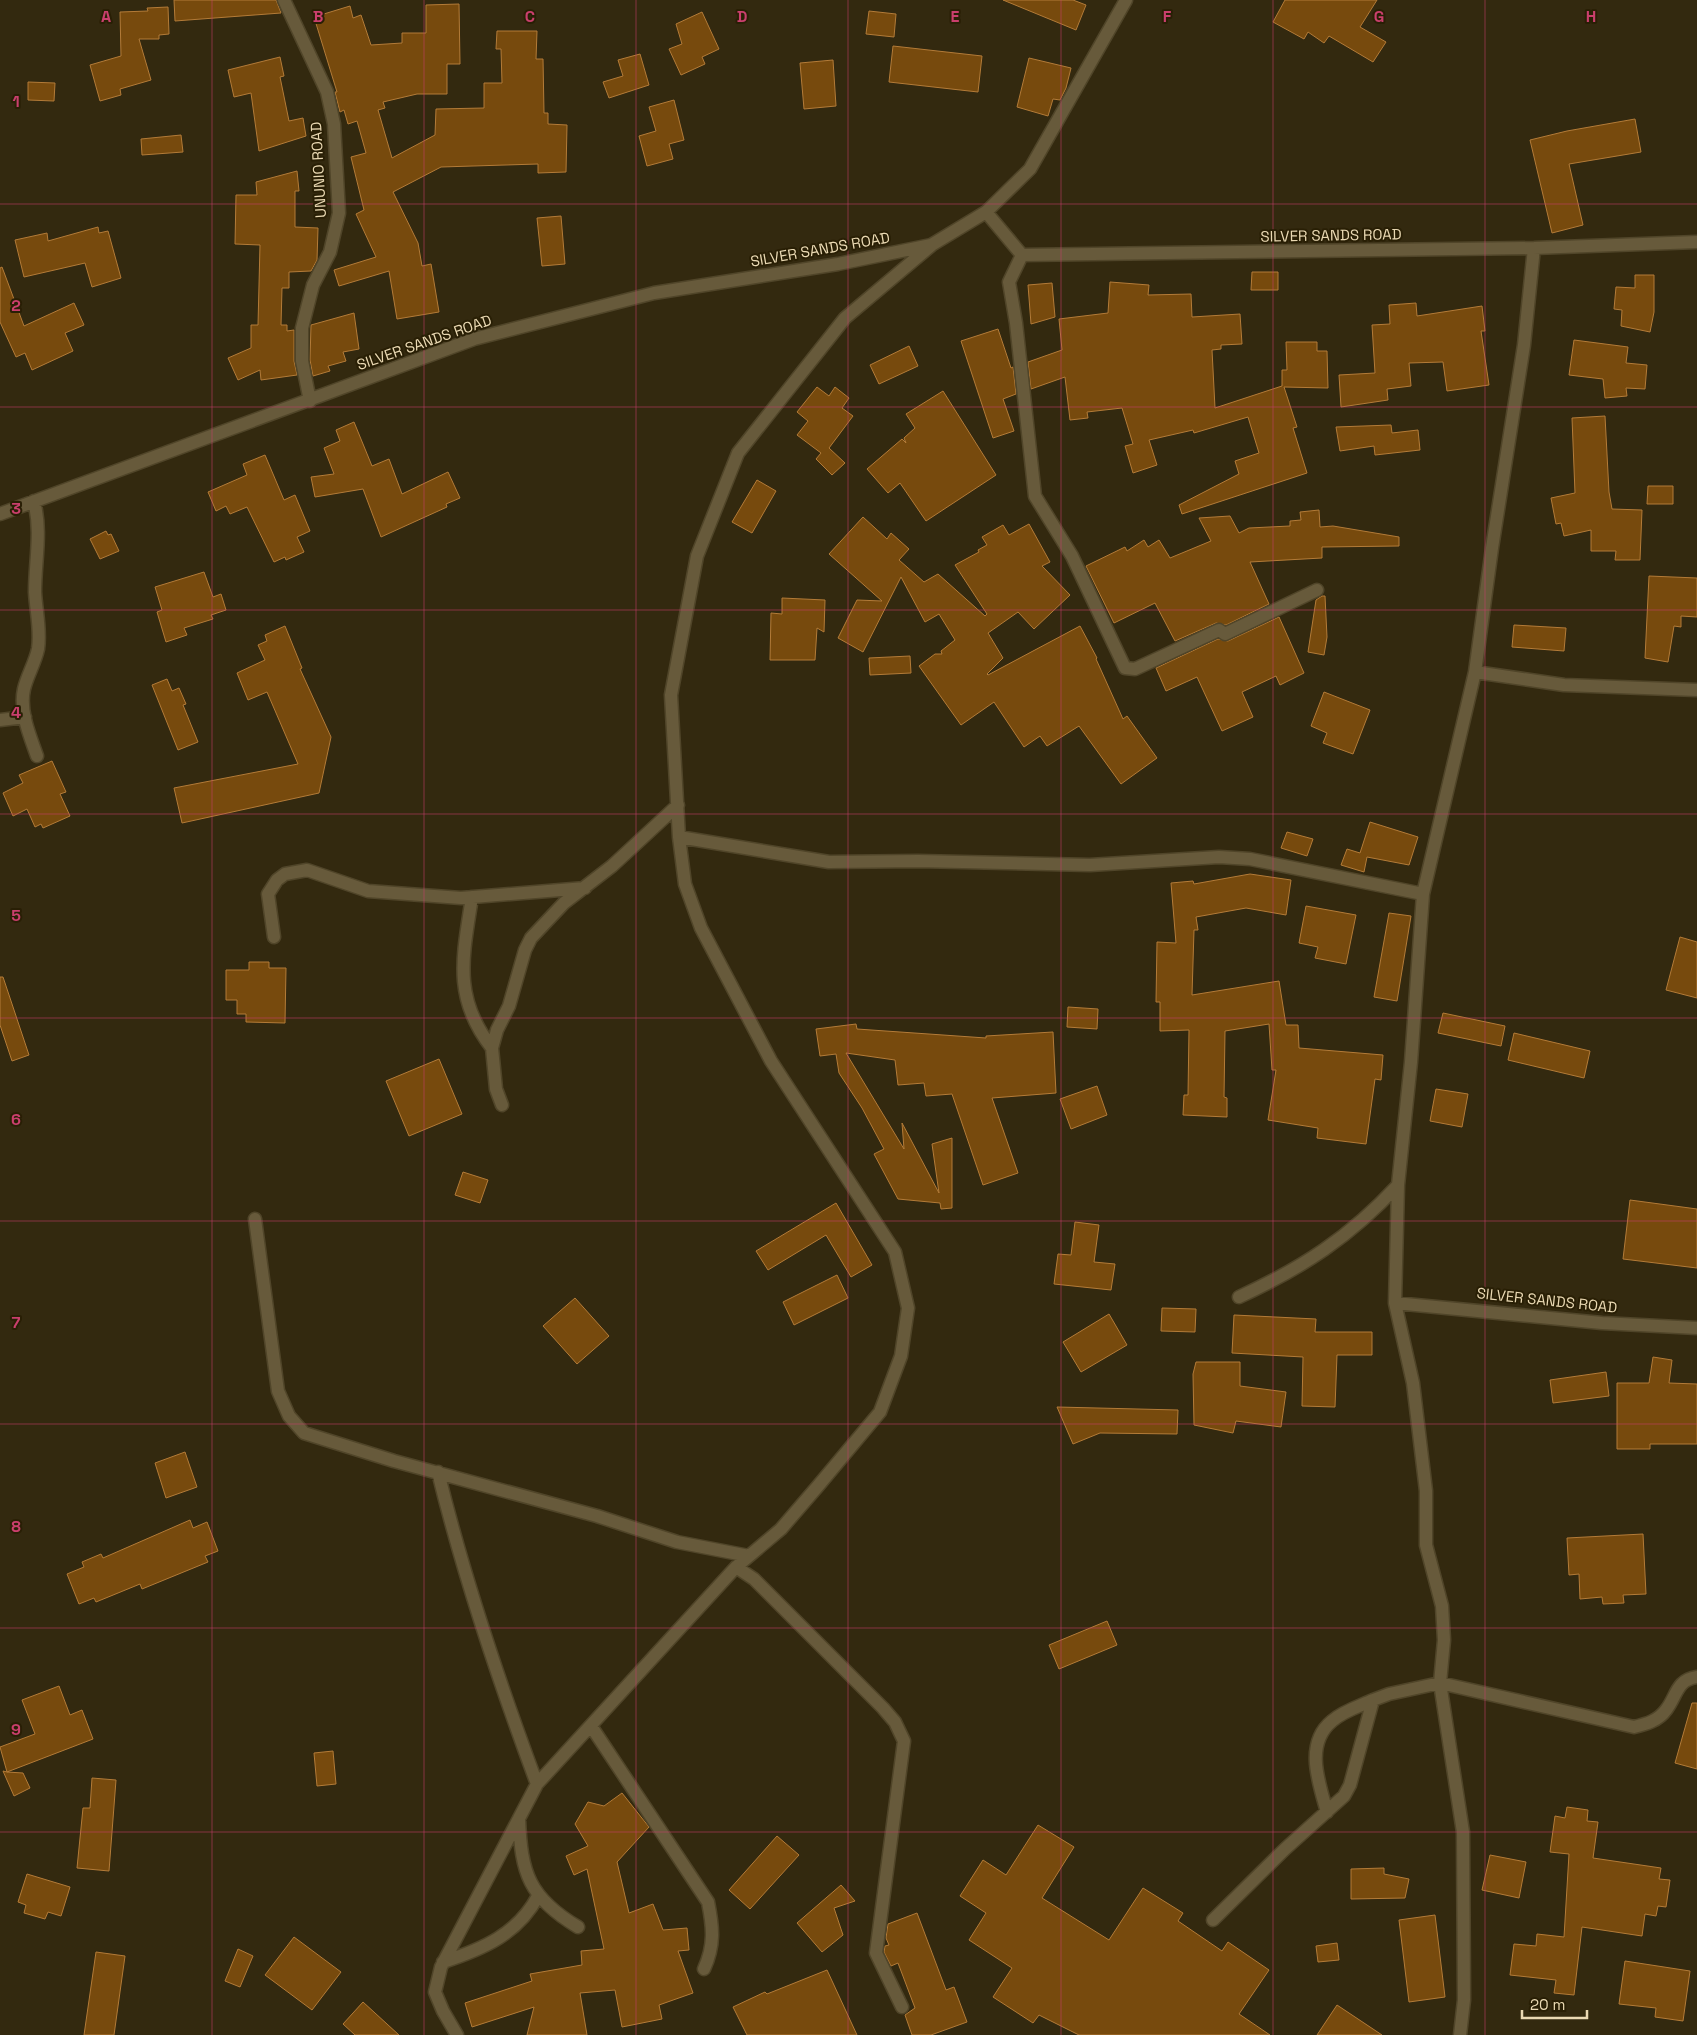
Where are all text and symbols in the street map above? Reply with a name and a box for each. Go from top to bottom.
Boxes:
text: A [101,6,111,27]
text: B [313,6,323,27]
text: C [525,6,535,27]
text: D [737,6,747,27]
text: E [951,6,960,27]
text: F [1163,6,1172,27]
text: G [1374,6,1384,27]
text: H [1586,6,1596,27]
text: 1 [12,91,20,112]
street label: UNUNIO ROAD [306,121,330,219]
street label: SILVER SANDS ROAD [1260,224,1402,246]
street label: SILVER SANDS ROAD [749,227,891,271]
text: 2 [11,295,21,316]
street label: SILVER SANDS ROAD [354,310,494,374]
text: 3 [11,498,21,519]
text: 4 [11,702,21,723]
text: 5 [11,905,21,926]
text: 6 [11,1109,21,1130]
street label: SILVER SANDS ROAD [1476,1283,1618,1317]
text: 7 [12,1312,21,1333]
text: 8 [11,1516,21,1537]
text: 9 [11,1719,21,1740]
scale bar [1522,1988,1587,2020]
text: 20 m [1530,1995,1565,2014]

